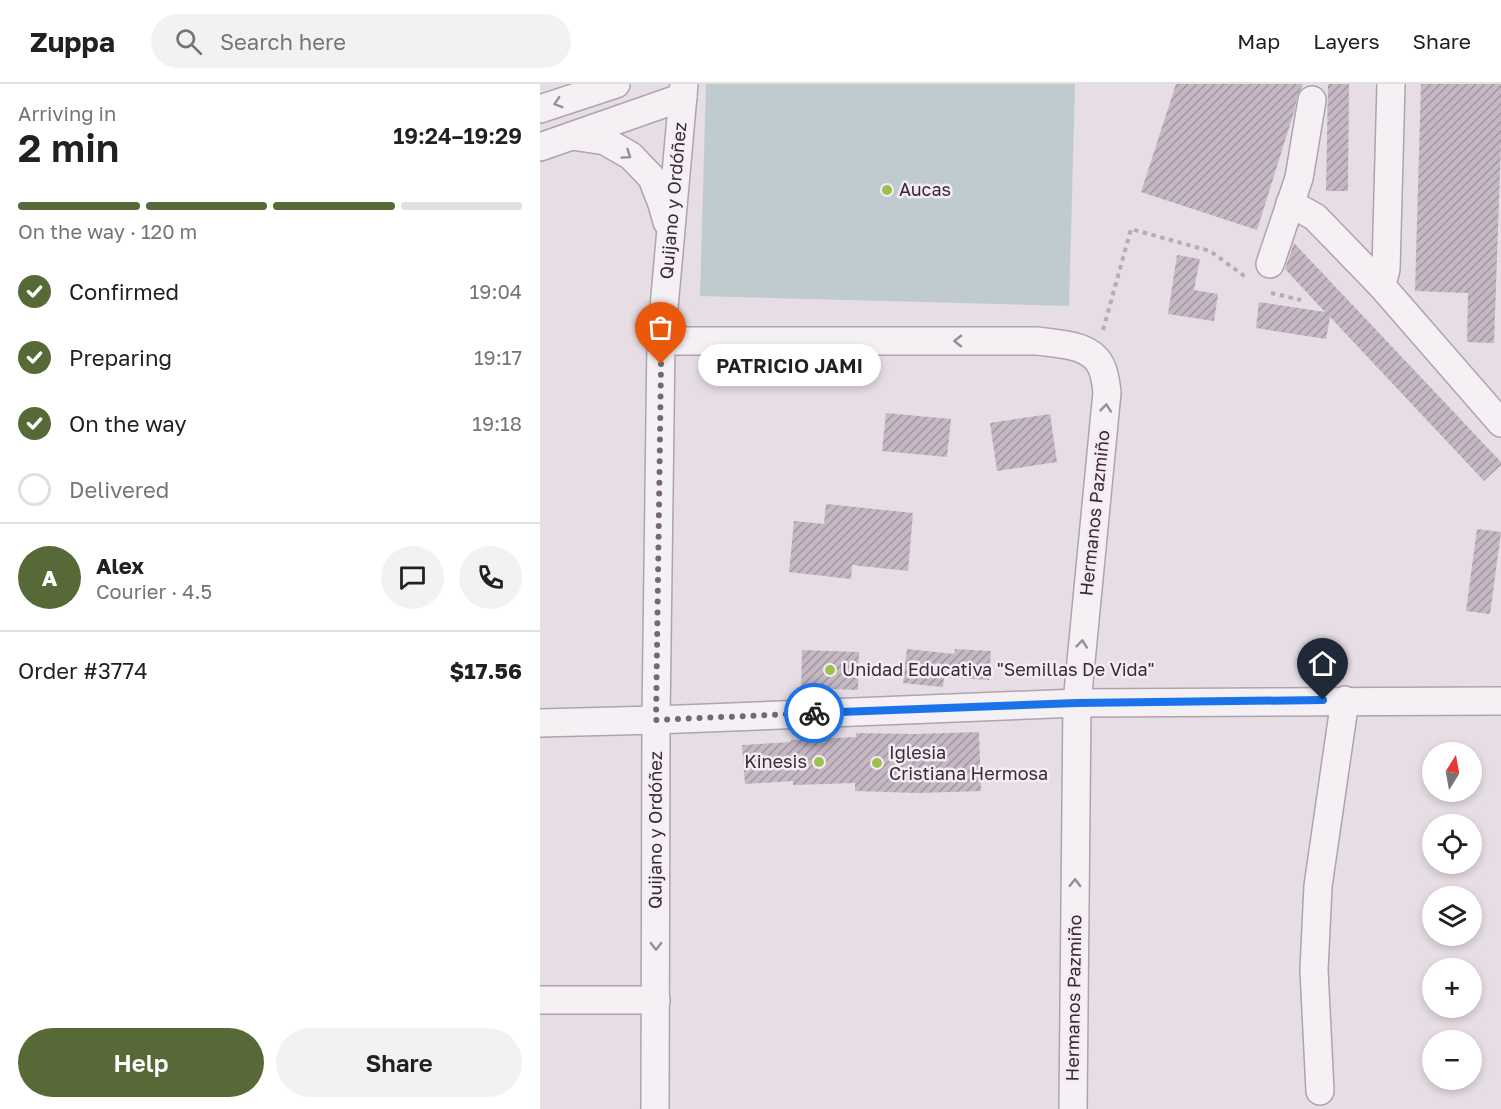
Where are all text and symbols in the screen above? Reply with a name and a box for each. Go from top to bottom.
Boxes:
search box [151,14,571,68]
text: Zuppa [30,25,115,58]
icon: search [172,25,205,58]
text: Search here [220,28,346,55]
text: Map [1237,28,1280,54]
text: Layers [1313,28,1380,54]
text: Share [1413,28,1471,54]
one-way arrow [553,96,564,108]
text: Arriving in [18,101,116,125]
street label: Quijano y Ordóñez [655,121,691,280]
text: 19:24–19:29 [393,122,522,149]
text: 2 min [18,124,119,171]
one-way arrow [620,148,631,159]
place label: Aucas [899,178,951,200]
marker: Aucas [880,183,894,197]
text: On the way · 120 m [18,219,197,243]
icon: check [18,275,51,308]
text: Confirmed [69,278,179,305]
text: 19:04 [470,279,522,303]
pin [635,302,686,364]
icon: bag [644,311,677,344]
one-way arrow [953,335,962,347]
icon: check [18,341,51,374]
callout: PATRICIO JAMI [697,343,880,385]
text: Preparing [69,344,172,371]
text: 19:17 [474,345,522,369]
text: PATRICIO JAMI [716,353,863,377]
one-way arrow [1099,404,1112,413]
icon: check [18,407,51,440]
text: On the way [69,410,187,437]
text: 19:18 [472,411,522,435]
street label: Hermanos Pazmiño [1074,429,1114,597]
text: Delivered [69,476,169,503]
button: chat [381,546,444,609]
button: phone [459,546,522,609]
text: Alex [96,552,144,579]
text: A [42,564,57,591]
text: Courier · 4.5 [96,579,212,603]
pin [1297,638,1348,700]
one-way arrow [1076,640,1088,649]
icon: home [1306,647,1339,680]
text: Order #3774 [18,657,148,684]
text: $17.56 [450,657,522,684]
place label: Unidad Educativa "Semillas De Vida" [842,658,1155,680]
marker: Unidad Educativa "Semillas De Vida" [823,663,837,677]
courier [784,683,844,743]
icon: bike [798,697,831,730]
place label: Iglesia Cristiana Hermosa [889,741,1048,784]
north arrow [1422,742,1482,802]
map controls [1422,742,1482,1090]
place label: Kinesis [744,750,807,772]
street label: Quijano y Ordóñez [644,751,666,909]
marker: Kinesis [812,755,826,769]
marker: Iglesia Cristiana Hermosa [870,756,884,770]
button: locate [1422,814,1482,874]
one-way arrow [1069,878,1081,887]
button: layers [1422,886,1482,946]
street label: Hermanos Pazmiño [1061,914,1085,1082]
one-way arrow [650,942,662,951]
button: + [1422,958,1482,1018]
button: Help [18,1028,264,1097]
button: Share [276,1028,522,1097]
button: − [1422,1030,1482,1090]

